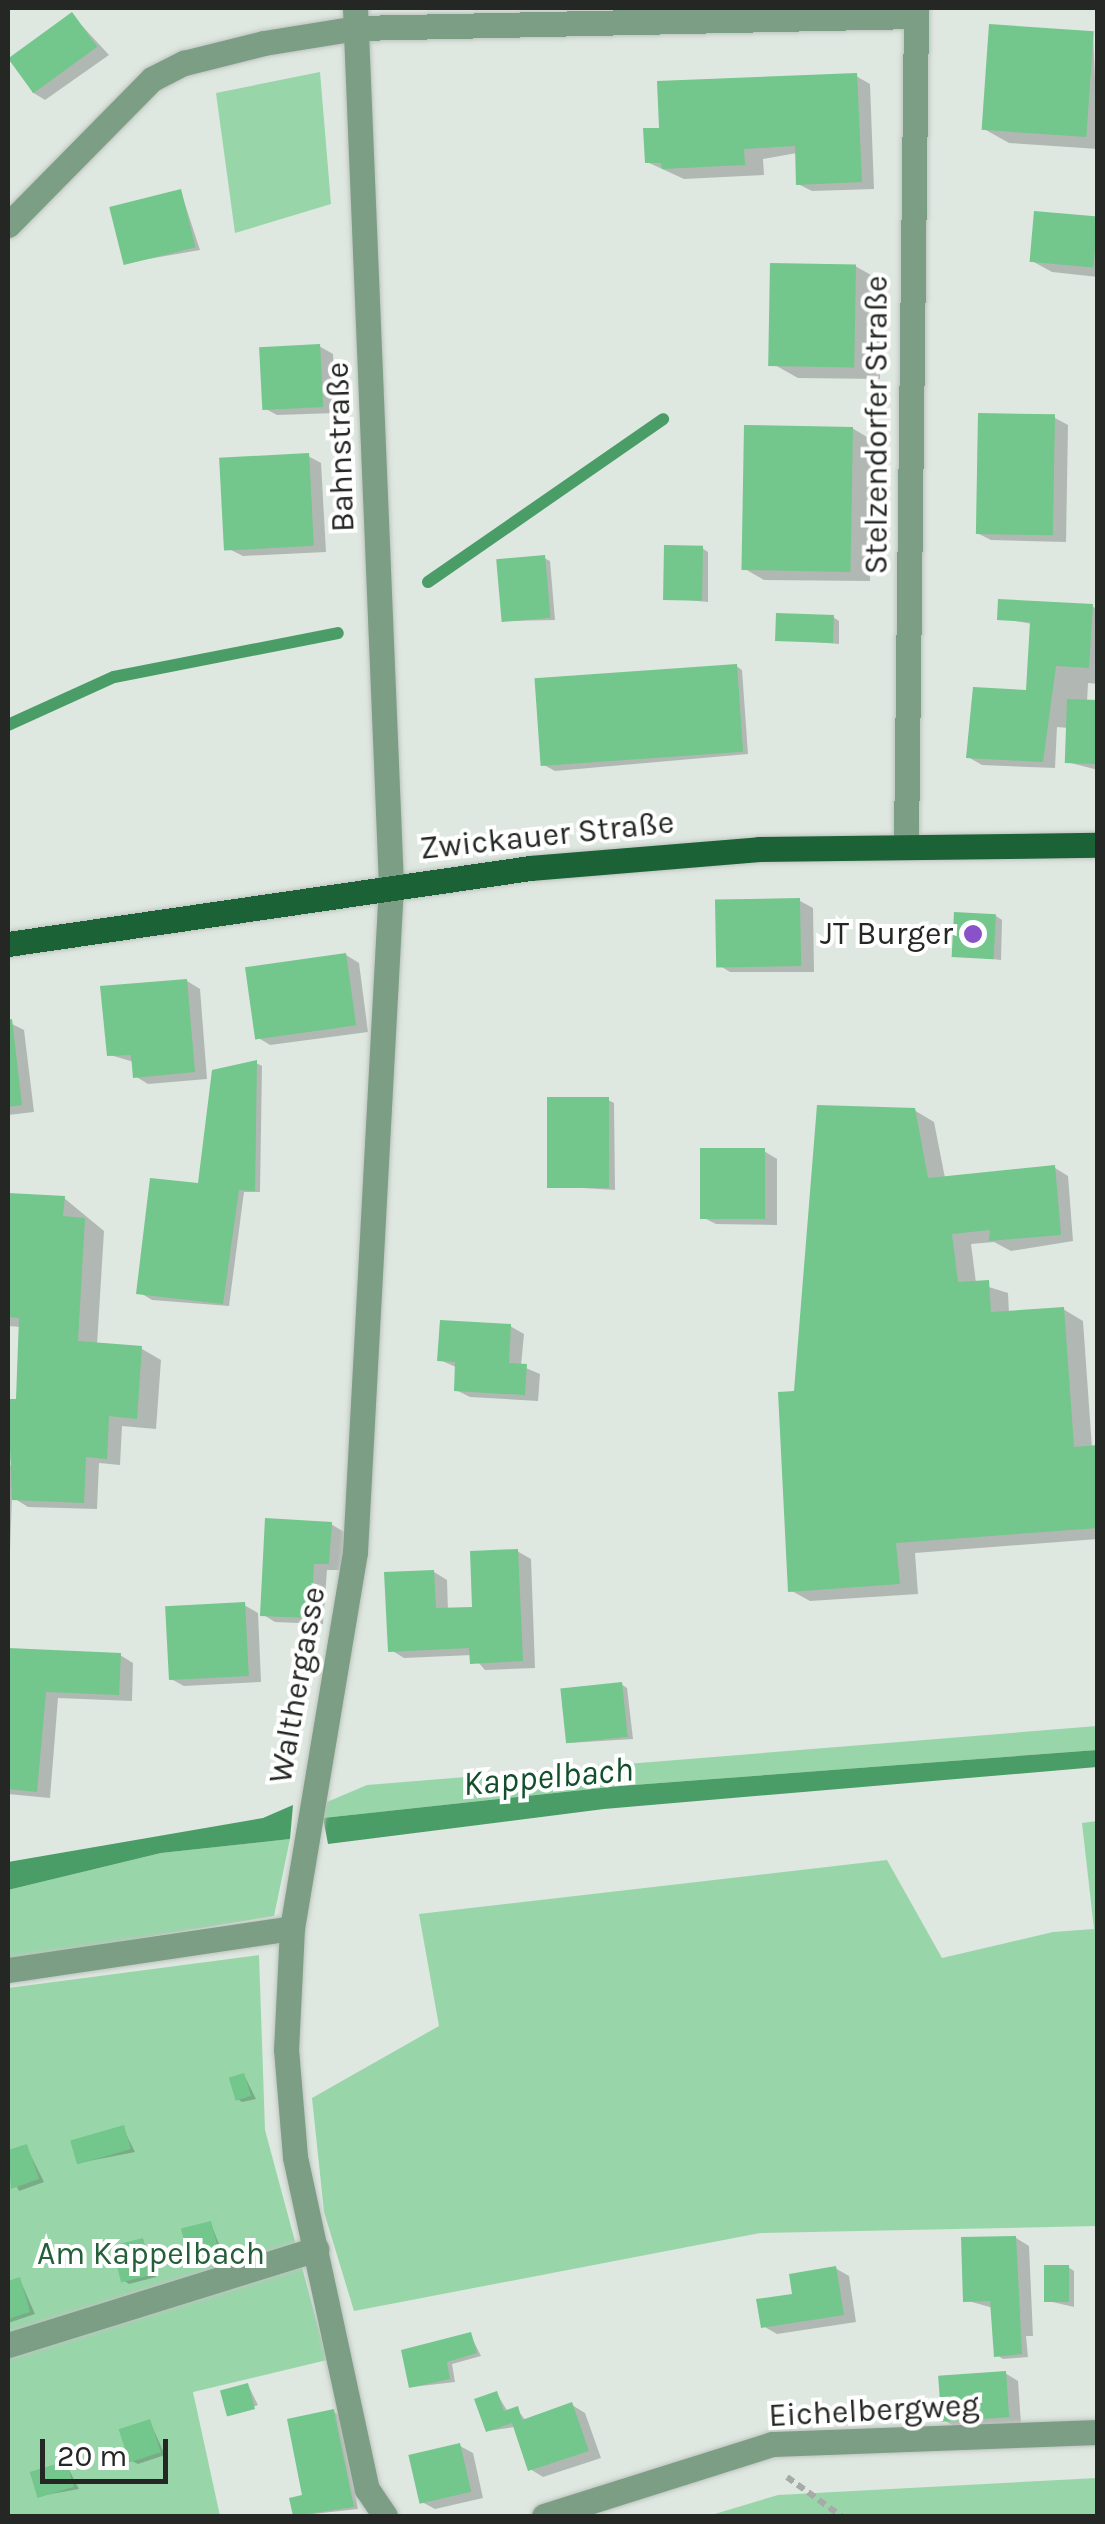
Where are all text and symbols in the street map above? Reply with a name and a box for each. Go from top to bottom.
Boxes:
street label: Stelzendorfer Straße [858,276,896,574]
street label: Bahnstraße [319,361,363,533]
street label: Zwickauer Straße [418,804,676,868]
place label: JT Burger [820,915,953,953]
marker: JT Burger [962,923,984,945]
street label: Walthergasse [262,1584,334,1786]
water label: Kappelbach [461,1749,635,1805]
park label: Am Kappelbach [37,2235,265,2273]
street label: Eichelbergweg [768,2386,980,2436]
scale bar [45,2419,172,2481]
text: 20 m [57,2438,127,2474]

